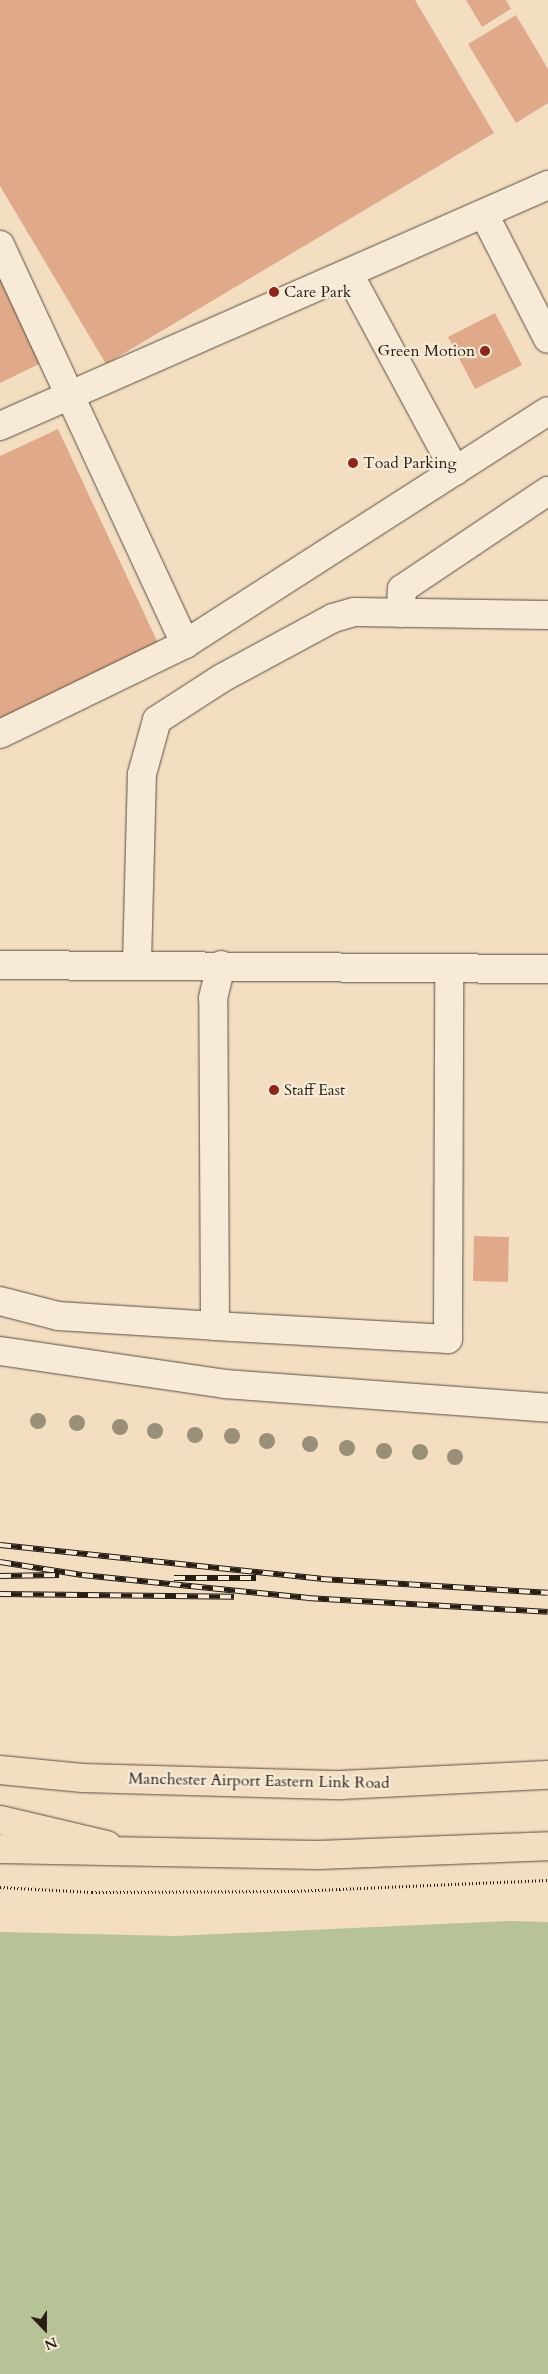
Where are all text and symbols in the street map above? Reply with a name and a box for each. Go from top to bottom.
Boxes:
place label: Care Park [284,282,351,302]
marker: Care Park [268,286,280,298]
place label: Green Motion [378,341,475,361]
marker: Green Motion [479,345,491,357]
place label: Toad Parking [363,453,456,473]
marker: Toad Parking [347,457,359,469]
place label: Staff East [284,1080,345,1100]
marker: Staff East [268,1084,280,1096]
street label: Manchester Airport Eastern Link Road [128,1769,390,1793]
north arrow [20,2304,70,2354]
text: N [42,2332,60,2354]

